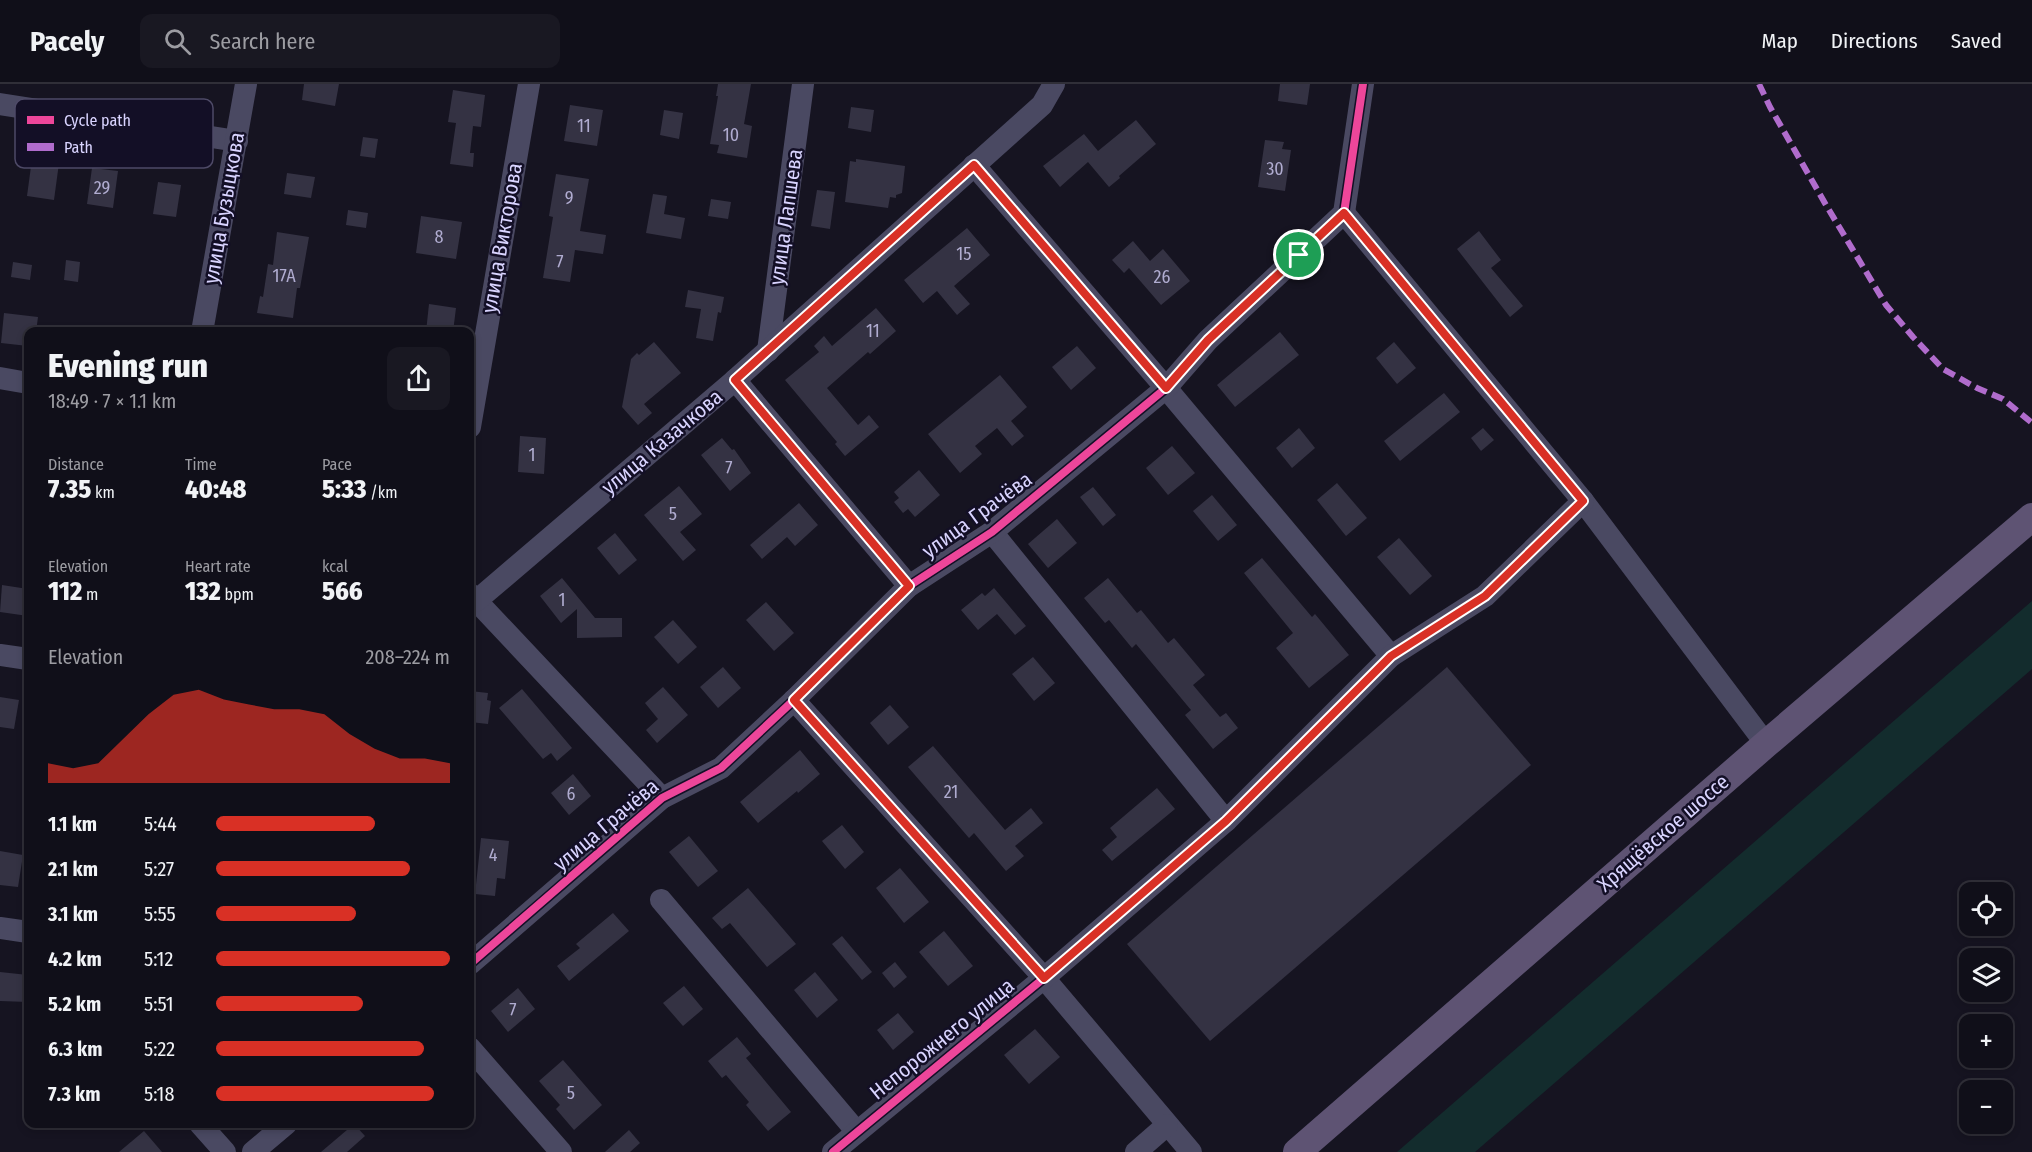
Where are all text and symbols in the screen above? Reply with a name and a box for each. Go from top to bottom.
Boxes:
search box [140,14,560,68]
text: Pacely [30,25,104,58]
icon: search [161,25,194,58]
text: Search here [209,28,315,55]
text: Map [1761,28,1798,54]
text: Directions [1831,28,1918,54]
text: Saved [1951,28,2002,54]
legend [15,99,213,168]
text: Cycle path [64,111,131,130]
house number: 11 [577,115,591,137]
house number: 10 [723,124,739,146]
street label: улица Бузыцкова [198,130,250,286]
text: Path [64,138,93,157]
street label: улица Лапшева [764,147,808,287]
house number: 30 [1266,158,1284,180]
street label: улица Викторова [476,161,528,315]
house number: 29 [94,177,110,199]
house number: 9 [565,187,573,209]
house number: 8 [435,226,444,248]
pin [1273,229,1324,280]
icon: arrive [1282,238,1315,271]
house number: 15 [956,243,972,265]
house number: 7 [556,251,564,273]
house number: 17А [272,265,296,287]
house number: 26 [1154,266,1171,288]
house number: 11 [866,320,880,342]
text: Evening run [48,346,208,386]
button: share [387,347,450,410]
street label: улица Казачкова [596,384,728,500]
text: 18:49 · 7 × 1.1 km [48,389,176,413]
house number: 1 [528,444,536,466]
text: Distance [48,455,104,474]
text: Time [185,455,217,474]
text: Pace [322,455,352,474]
house number: 7 [725,457,733,479]
street label: улица Грачёва [917,466,1037,564]
text: 7.35 [48,474,91,505]
text: 40:48 [185,474,247,505]
text: 5:33 [322,474,366,505]
text: km [91,483,115,502]
text: /km [366,483,397,502]
house number: 5 [669,503,677,525]
text: Elevation [48,557,108,576]
text: Heart rate [185,557,251,576]
text: kcal [322,557,348,576]
text: 112 [48,576,82,607]
text: 132 [185,576,221,607]
text: 566 [322,576,363,607]
text: m [82,585,98,604]
text: bpm [221,585,254,604]
house number: 1 [558,589,566,611]
text: Elevation [48,645,123,669]
text: 208–224 m [366,645,450,669]
street label: Хрящёвское шоссе [1592,769,1734,897]
street label: улица Грачёва [548,773,664,877]
house number: 21 [944,781,958,803]
house number: 6 [567,783,576,805]
text: 1.1 km [48,812,97,836]
text: 5:44 [144,812,177,836]
house number: 4 [489,844,498,866]
text: 2.1 km [48,857,98,881]
text: 5:27 [144,857,174,881]
map controls [1959,882,2013,1134]
button: locate [1959,882,2013,936]
text: 3.1 km [48,902,98,926]
text: 5:55 [144,902,176,926]
text: 4.2 km [48,947,102,971]
text: 5:12 [144,947,173,971]
button: layers [1959,948,2013,1002]
street label: Непорожнего улица [864,973,1020,1105]
text: 5.2 km [48,992,101,1016]
text: 5:51 [144,992,174,1016]
house number: 7 [509,999,517,1021]
button: + [1959,1014,2013,1068]
text: 6.3 km [48,1037,102,1061]
text: 5:22 [144,1037,175,1061]
button: − [1959,1080,2013,1134]
text: 7.3 km [48,1082,100,1106]
text: 5:18 [144,1082,174,1106]
house number: 5 [567,1082,575,1104]

